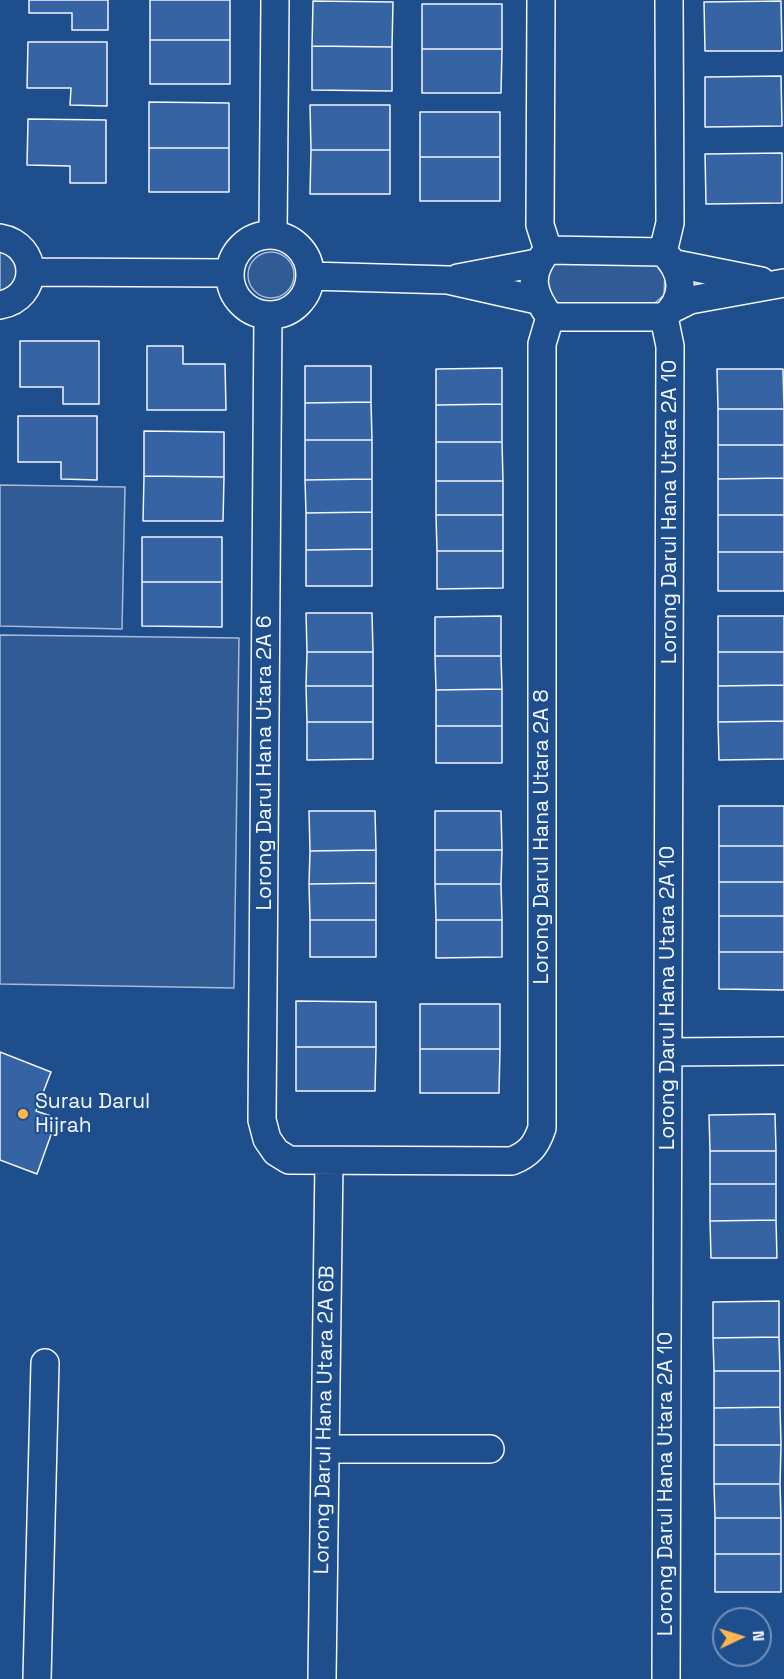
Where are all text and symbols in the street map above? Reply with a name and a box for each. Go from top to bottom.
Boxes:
street label: Lorong Darul Hana Utara 2A 10 [657,360,683,664]
street label: Lorong Darul Hana Utara 2A 6 [252,616,278,910]
street label: Lorong Darul Hana Utara 2A 8 [529,689,555,985]
street label: Lorong Darul Hana Utara 2A 10 [655,846,681,1150]
place label: Surau Darul Hijrah [35,1089,150,1139]
marker: Surau Darul Hijrah [16,1107,30,1121]
street label: Lorong Darul Hana Utara 2A 6B [310,1265,340,1575]
street label: Lorong Darul Hana Utara 2A 10 [653,1332,679,1636]
north arrow [712,1607,772,1667]
text: N [748,1630,769,1642]

